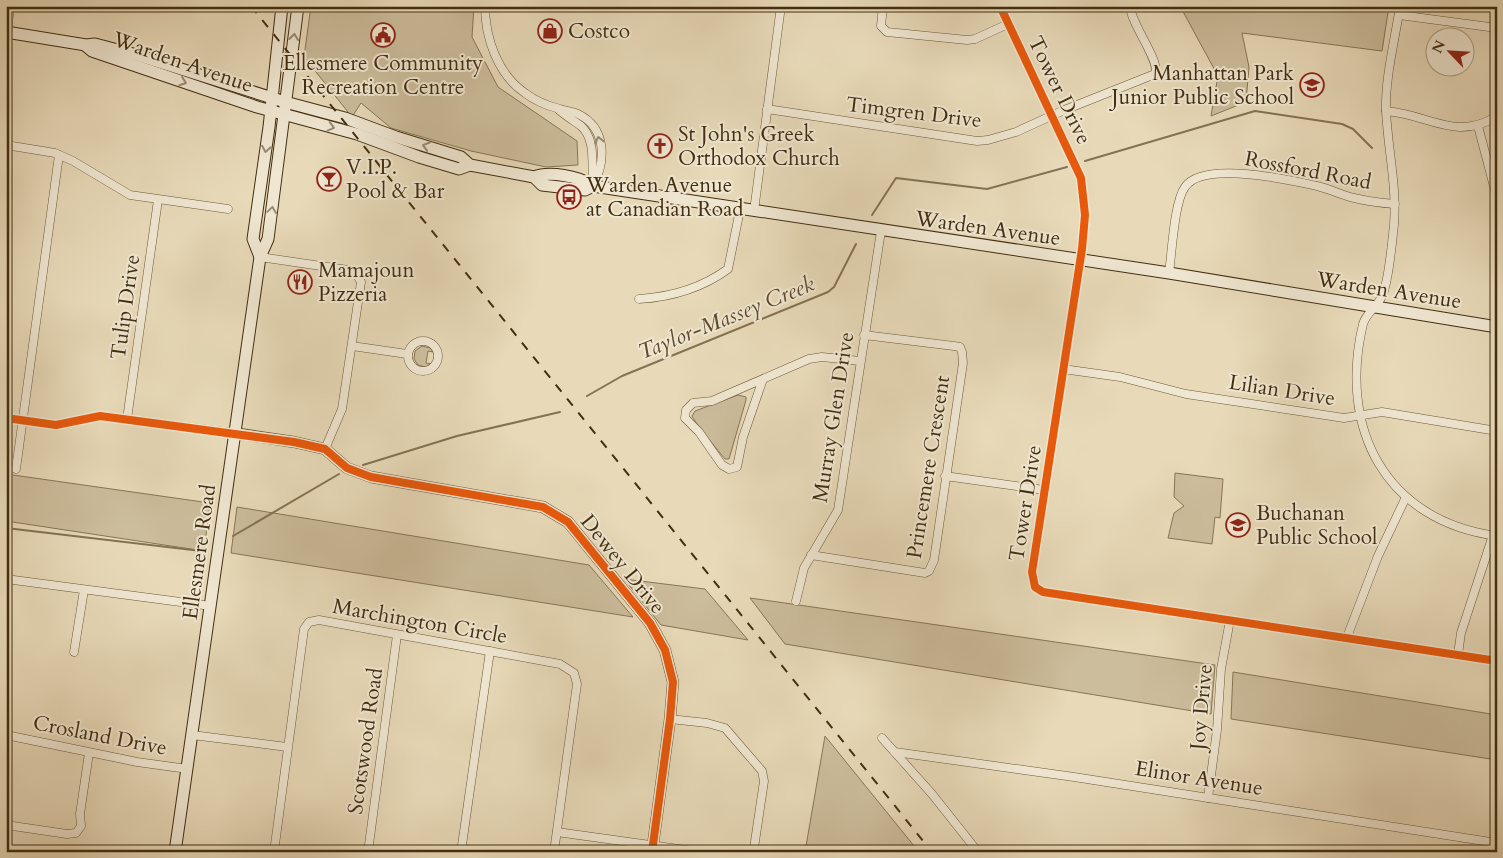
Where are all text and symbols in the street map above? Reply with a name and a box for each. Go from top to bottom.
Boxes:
place label: Costco [568,17,630,46]
shop icon: Costco [537,18,563,44]
public building icon: Ellesmere Community Recreation Centre [370,22,396,48]
street label: Warden Avenue [108,25,257,100]
north arrow [1426,28,1476,78]
street label: Tower Drive [1021,31,1098,149]
one-way arrow [288,33,299,41]
text: N [1427,37,1450,56]
place label: Ellesmere Community Recreation Centre [283,49,483,102]
place label: Manhattan Park Junior Public School [1109,59,1295,112]
school or university icon: Manhattan Park Junior Public School [1299,72,1325,98]
one-way arrow [179,76,187,86]
street label: Timgren Drive [844,90,983,135]
place label: St John's Greek Orthodox Church [678,120,840,173]
one-way arrow [327,121,336,132]
church icon: St John's Greek Orthodox Church [647,133,673,159]
one-way arrow [595,136,605,144]
one-way arrow [422,142,431,152]
street label: Rossford Road [1242,144,1374,197]
one-way arrow [261,145,271,153]
place label: V.I.P. Pool & Bar [346,153,445,206]
bar icon: V.I.P. Pool & Bar [316,166,342,192]
place label: Warden Avenue at Canadian Road [585,171,743,224]
bus stop icon: Warden Avenue at Canadian Road [556,184,582,210]
street label: Warden Avenue [912,204,1062,253]
one-way arrow [266,206,277,214]
street label: Tulip Drive [104,253,147,361]
place label: Mamajoun Pizzeria [318,256,414,309]
street label: Warden Avenue [1313,265,1463,316]
restaurant icon: Mamajoun Pizzeria [287,269,313,295]
water label: Taylor-Massey Creek [634,269,819,367]
street label: Murray Glen Drive [806,330,861,504]
street label: Lilian Drive [1227,368,1337,413]
street label: Princemere Crescent [900,373,957,561]
street label: Tower Drive [1002,443,1049,563]
street label: Ellesmere Road [176,482,223,622]
place label: Buchanan Public School [1256,499,1377,552]
street label: Dewey Drive [573,508,672,620]
school or university icon: Buchanan Public School [1225,512,1251,538]
street label: Marchington Circle [330,592,510,651]
street label: Joy Drive [1183,663,1220,754]
street label: Scotswood Road [341,666,390,816]
street label: Crosland Drive [30,708,169,763]
street label: Elinor Avenue [1133,754,1265,803]

